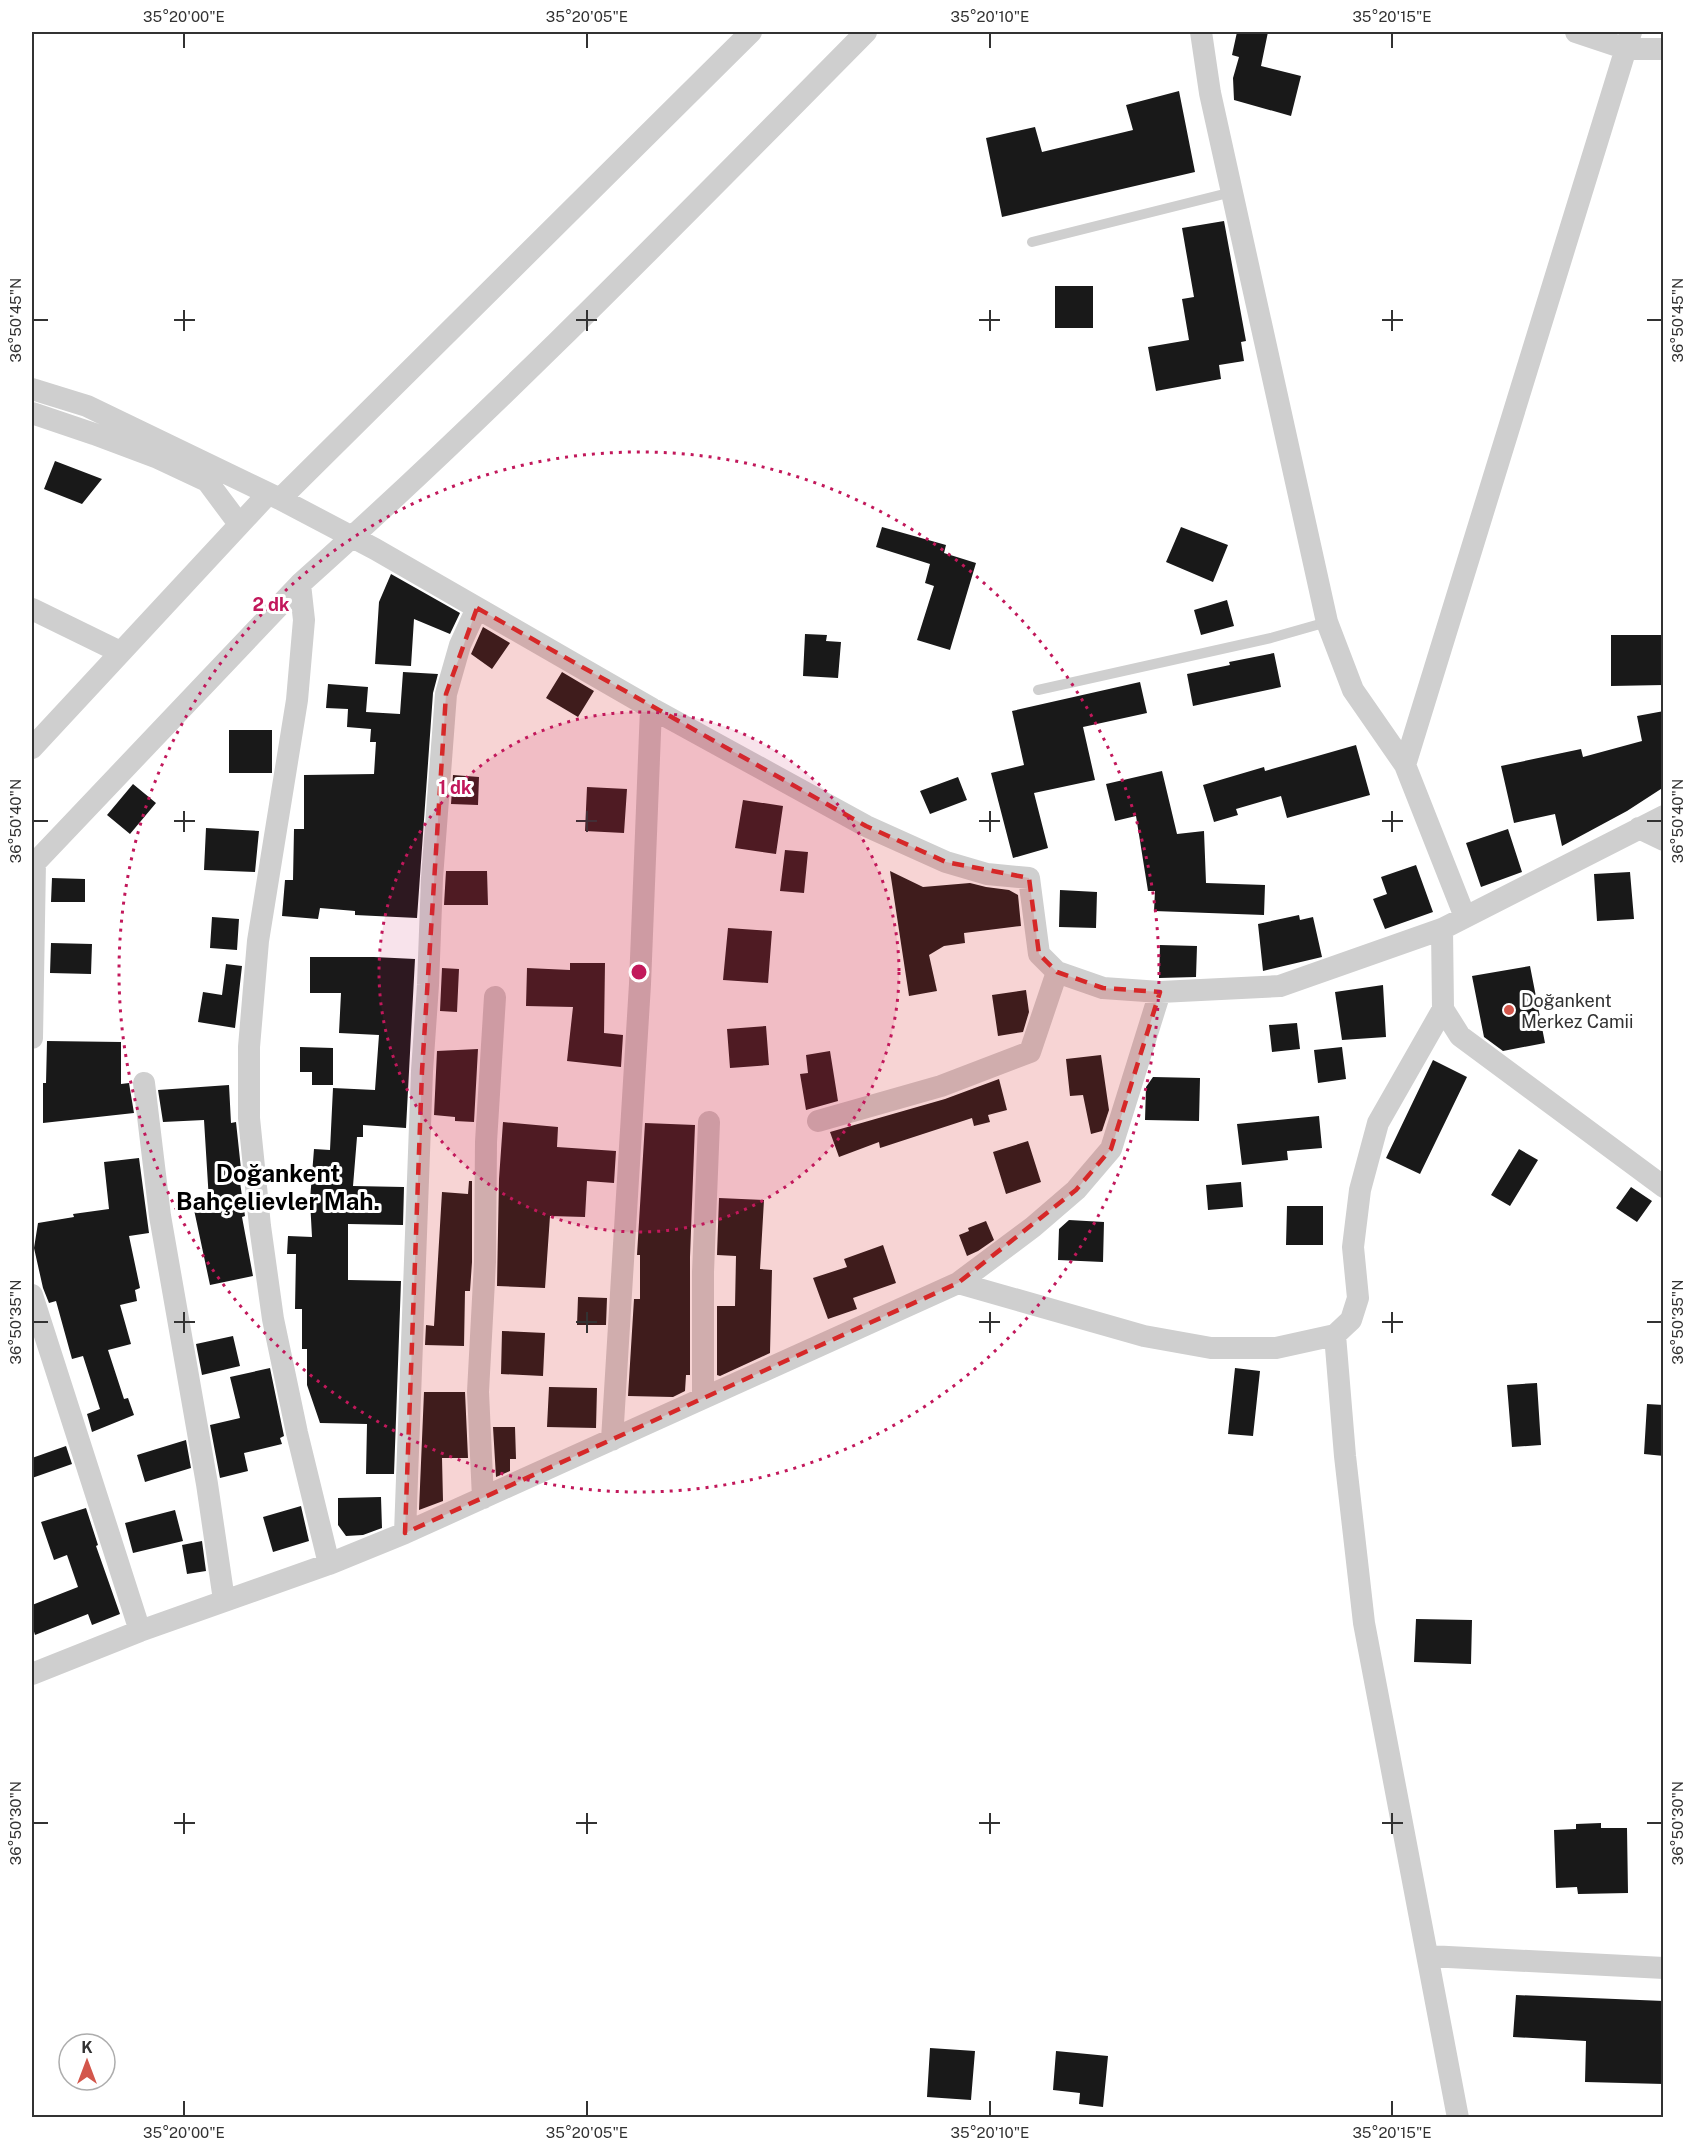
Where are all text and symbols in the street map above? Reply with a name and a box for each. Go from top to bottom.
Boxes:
text: 35°20'00"E [143,8,225,25]
text: 35°20'05"E [546,8,628,25]
text: 35°20'10"E [951,8,1029,25]
text: 35°20'15"E [1352,8,1432,25]
text: 36°50'45"N [7,278,24,362]
text: 36°50'45"N [1669,278,1686,362]
text: 2 dk [253,594,290,615]
text: 1 dk [438,777,472,798]
text: 36°50'40"N [7,779,24,863]
text: 36°50'40"N [1669,779,1686,863]
centre of rings [629,962,649,982]
place label: Doğankent Merkez Camii [1521,990,1634,1032]
marker: Doğankent Merkez Camii [1502,1003,1516,1017]
district label: Doğankent Bahçelievler Mah. [176,1159,380,1216]
text: 36°50'35"N [7,1280,24,1364]
text: 36°50'35"N [1669,1280,1686,1364]
text: 36°50'30"N [7,1781,24,1865]
text: 36°50'30"N [1669,1781,1686,1865]
north arrow [57,2032,117,2092]
text: K [81,2038,93,2057]
text: 35°20'00"E [143,2124,225,2141]
text: 35°20'05"E [546,2124,628,2141]
text: 35°20'10"E [951,2124,1029,2141]
text: 35°20'15"E [1352,2124,1432,2141]

